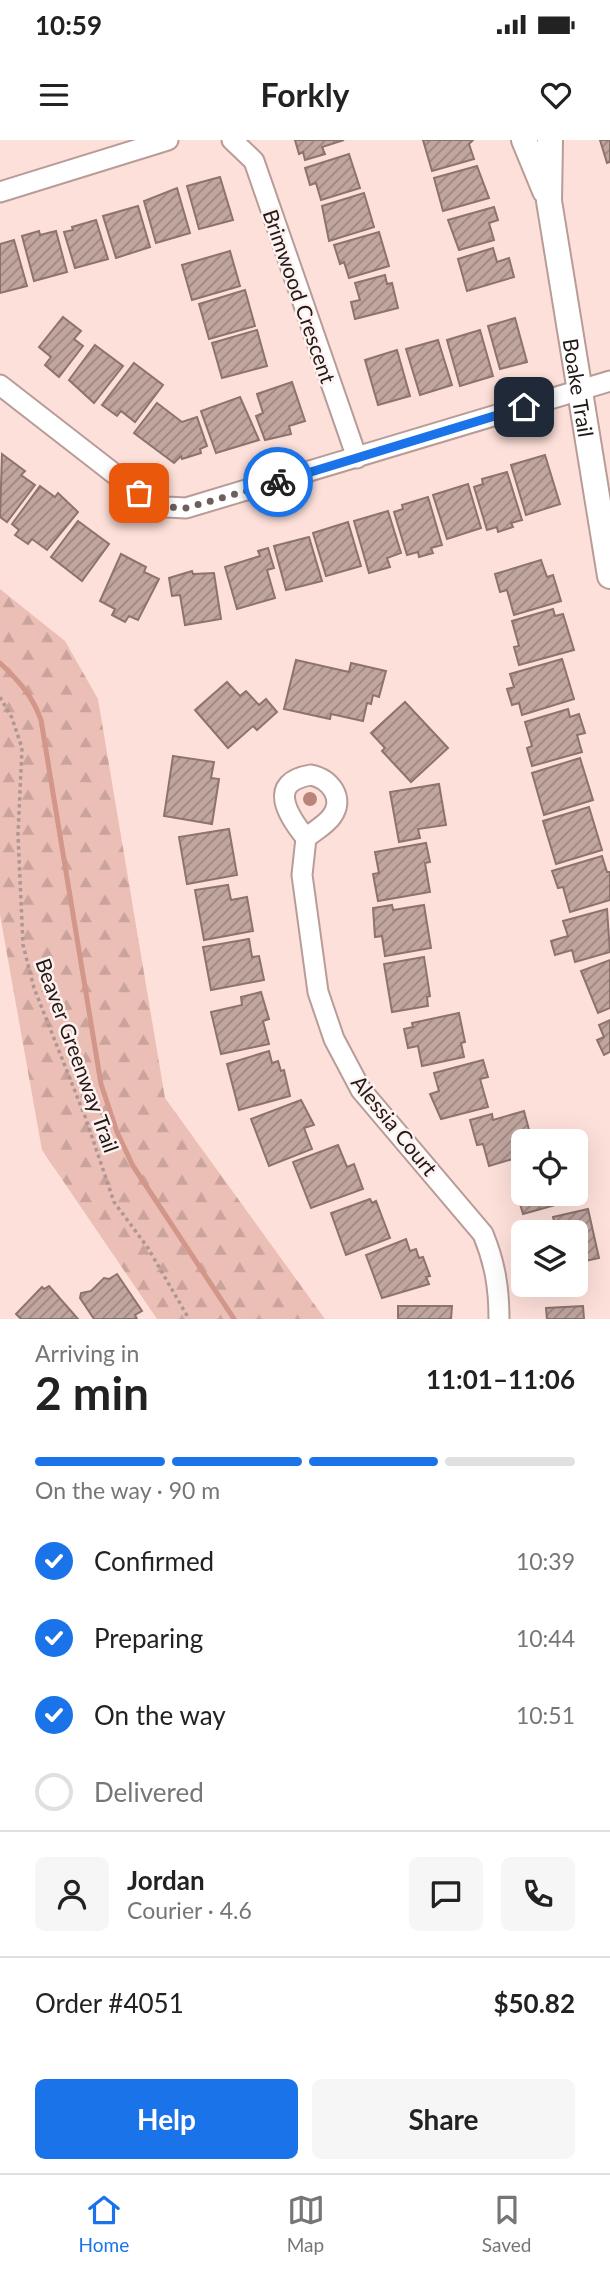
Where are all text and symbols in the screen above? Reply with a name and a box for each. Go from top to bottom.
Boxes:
text: 10:59 [35,9,102,41]
text: Forkly [261,75,349,114]
icon: menu [35,76,73,114]
icon: heart [537,76,575,114]
street label: Brimwood Crescent [259,206,342,387]
street label: Boake Trail [559,336,600,439]
pin [494,377,554,437]
icon: home [505,388,543,426]
courier [243,447,313,517]
pin [109,463,169,523]
icon: bike [259,463,297,501]
icon: bag [120,474,158,512]
street label: Beaver Greenway Trail [31,955,125,1155]
street label: Alessia Court [347,1070,443,1181]
map controls [511,1129,588,1297]
button: locate [511,1129,588,1206]
button: layers [511,1220,588,1297]
text: Arriving in [35,1339,139,1367]
text: 11:01–11:06 [426,1363,575,1395]
text: 2 min [35,1365,149,1420]
text: On the way · 90 m [35,1476,220,1504]
icon: check [35,1542,73,1580]
text: Confirmed [94,1545,214,1577]
text: 10:39 [516,1547,575,1575]
icon: check [35,1619,73,1657]
text: Preparing [94,1622,203,1654]
text: 10:44 [516,1624,575,1652]
icon: check [35,1696,73,1734]
text: On the way [94,1699,226,1731]
text: 10:51 [516,1701,575,1729]
text: Delivered [94,1776,204,1808]
button: person [35,1857,109,1931]
button: chat [409,1857,483,1931]
button: phone [501,1857,575,1931]
text: Jordan [127,1864,205,1896]
text: Courier · 4.6 [127,1896,252,1924]
text: Order #4051 [35,1987,184,2019]
text: $50.82 [493,1987,575,2019]
button: Help [35,2079,298,2159]
button: Share [312,2079,575,2159]
tab: Home [79,2191,129,2256]
tab: Map [287,2191,325,2256]
tab: Saved [482,2191,531,2256]

